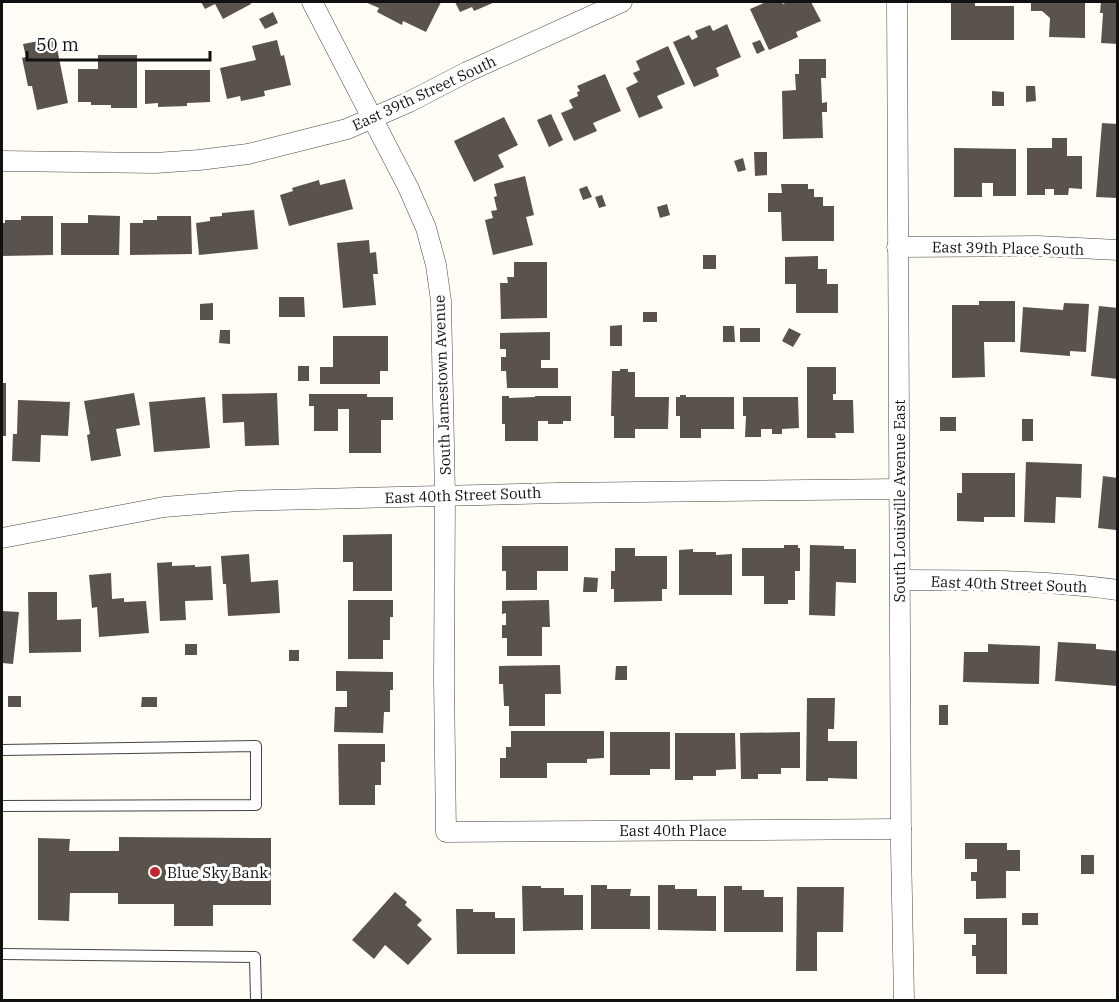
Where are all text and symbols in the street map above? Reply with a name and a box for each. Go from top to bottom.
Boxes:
scale bar [27,24,210,62]
text: 50 m [36,33,79,56]
street label: East 39th Street South [349,51,499,135]
street label: East 39th Place South [932,237,1084,259]
street label: South Jamestown Avenue [429,295,455,475]
street label: South Louisville Avenue East [890,399,909,603]
street label: East 40th Street South [384,483,542,507]
street label: East 40th Street South [930,572,1088,596]
street label: East 40th Place [619,821,727,840]
place label: Blue Sky Bank [167,863,268,882]
marker: Blue Sky Bank [148,865,162,879]

